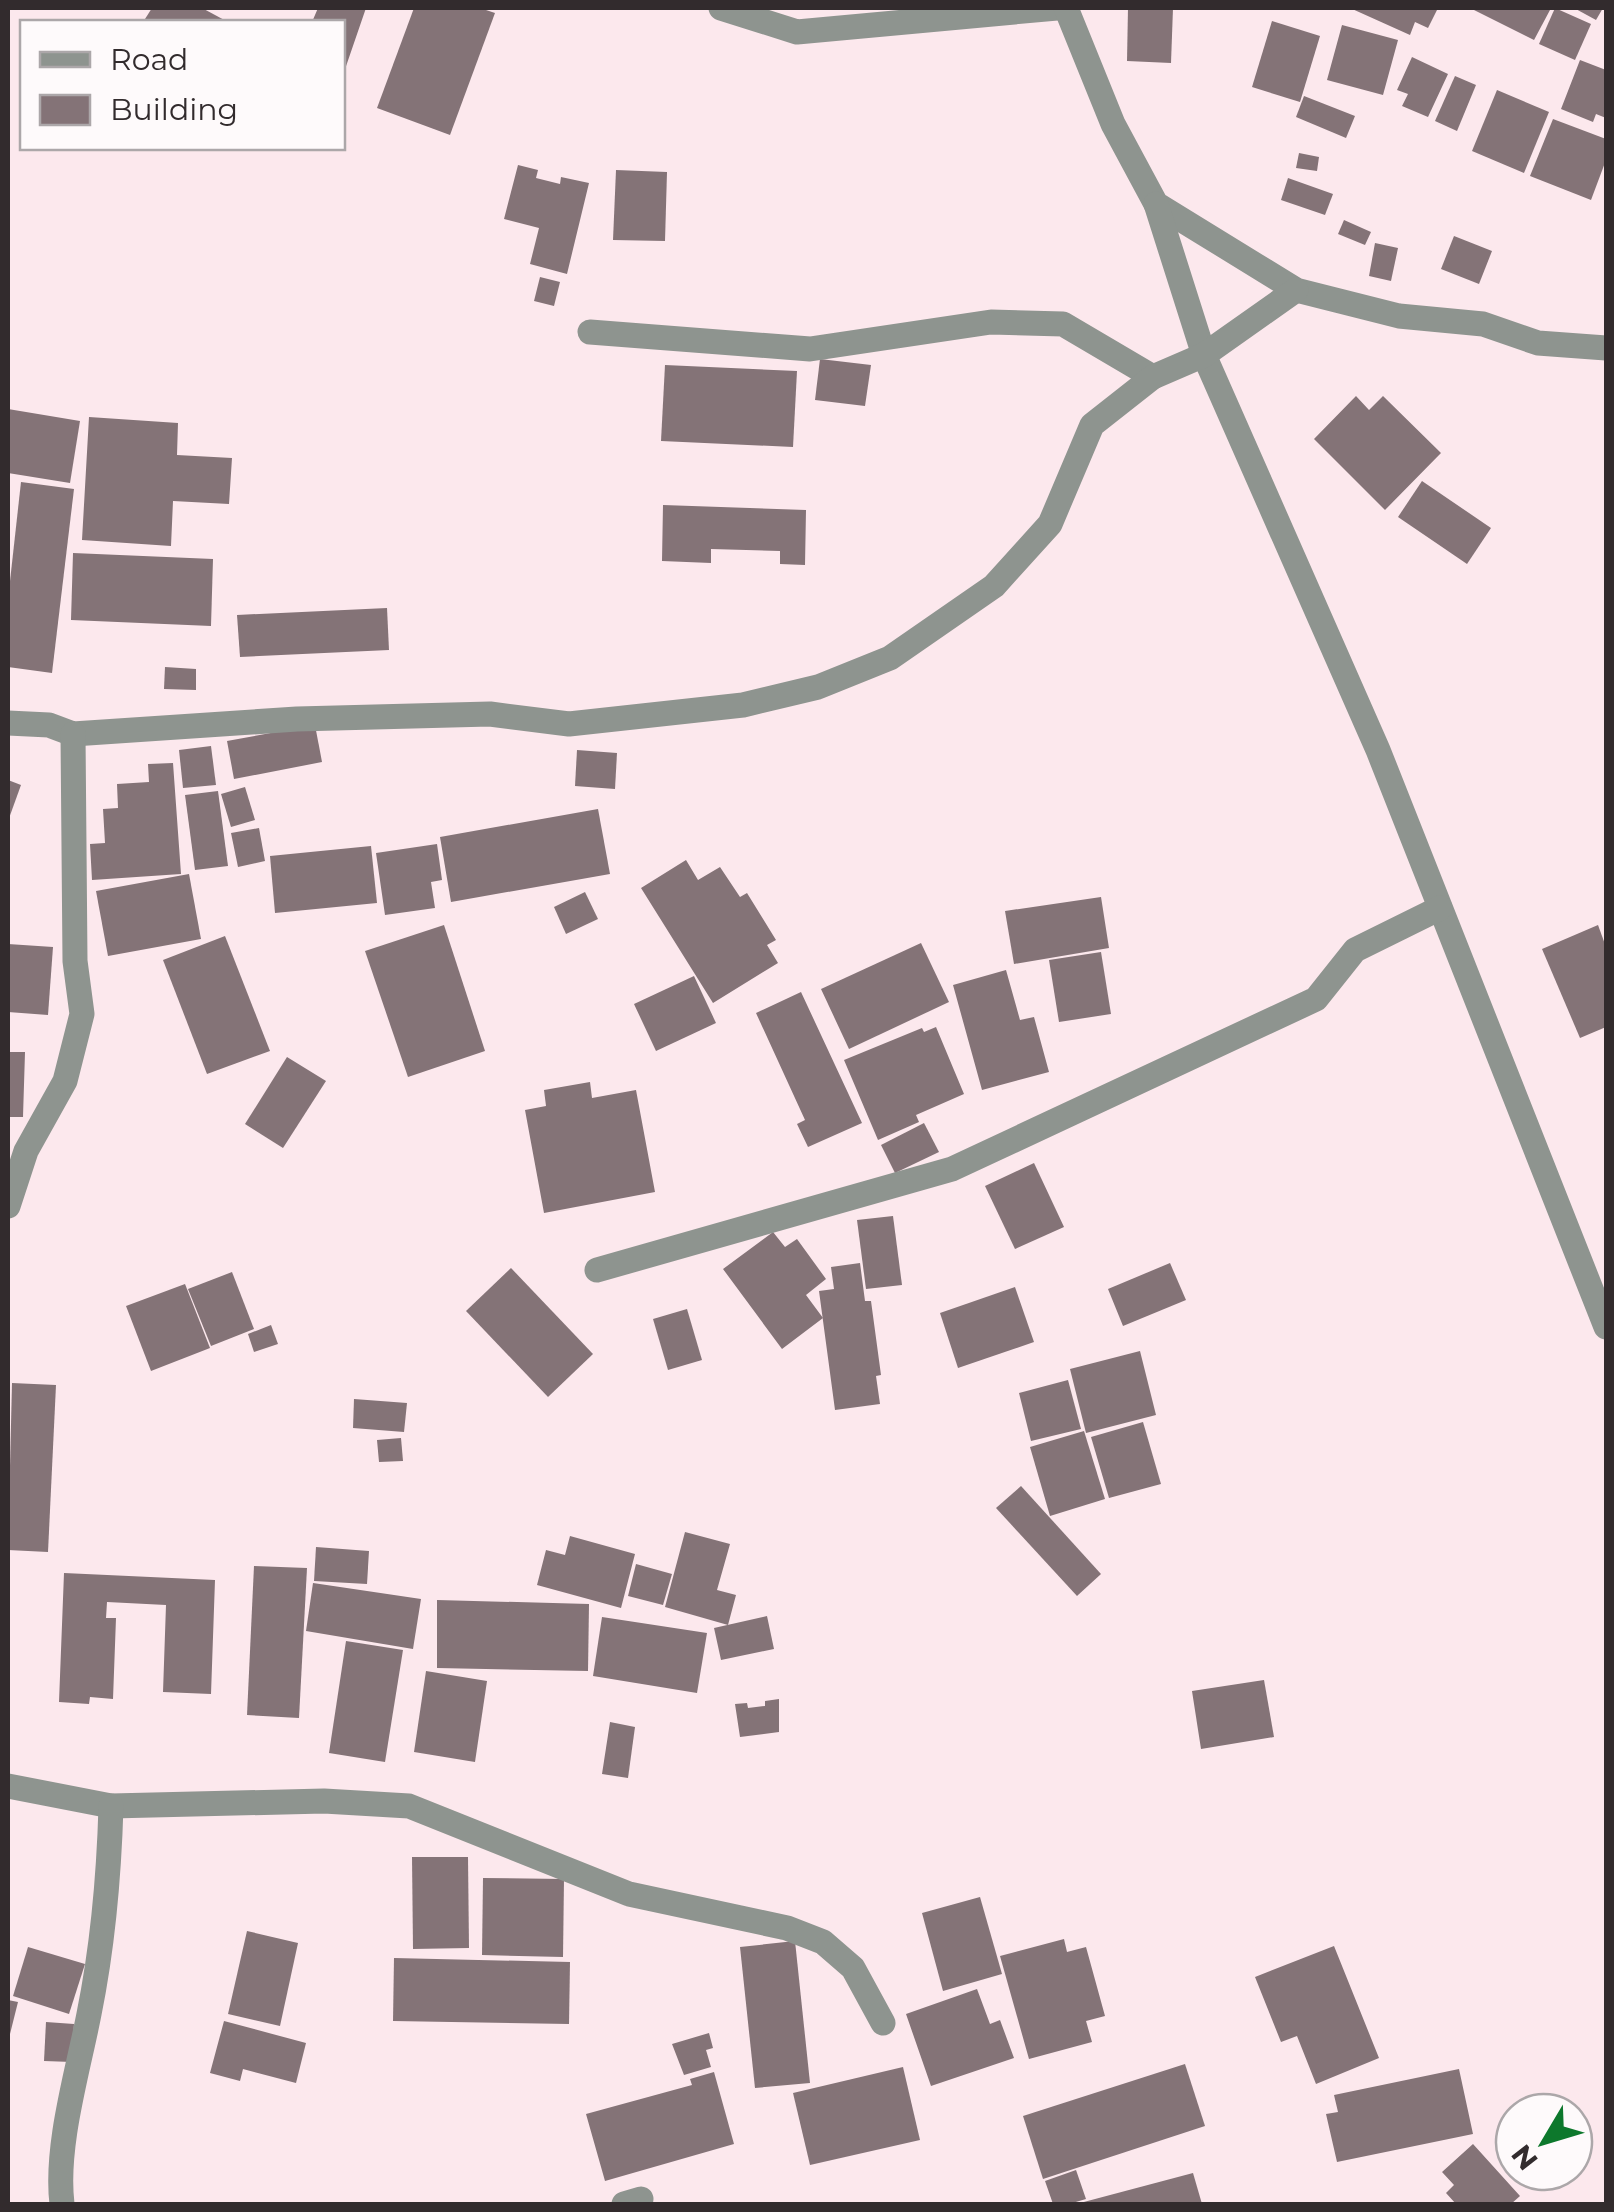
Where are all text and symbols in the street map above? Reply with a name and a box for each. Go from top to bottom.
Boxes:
legend [20,20,345,150]
text: Road [110,41,188,78]
text: Building [110,91,238,128]
north arrow [1494,2092,1594,2192]
text: N [1504,2138,1545,2177]

